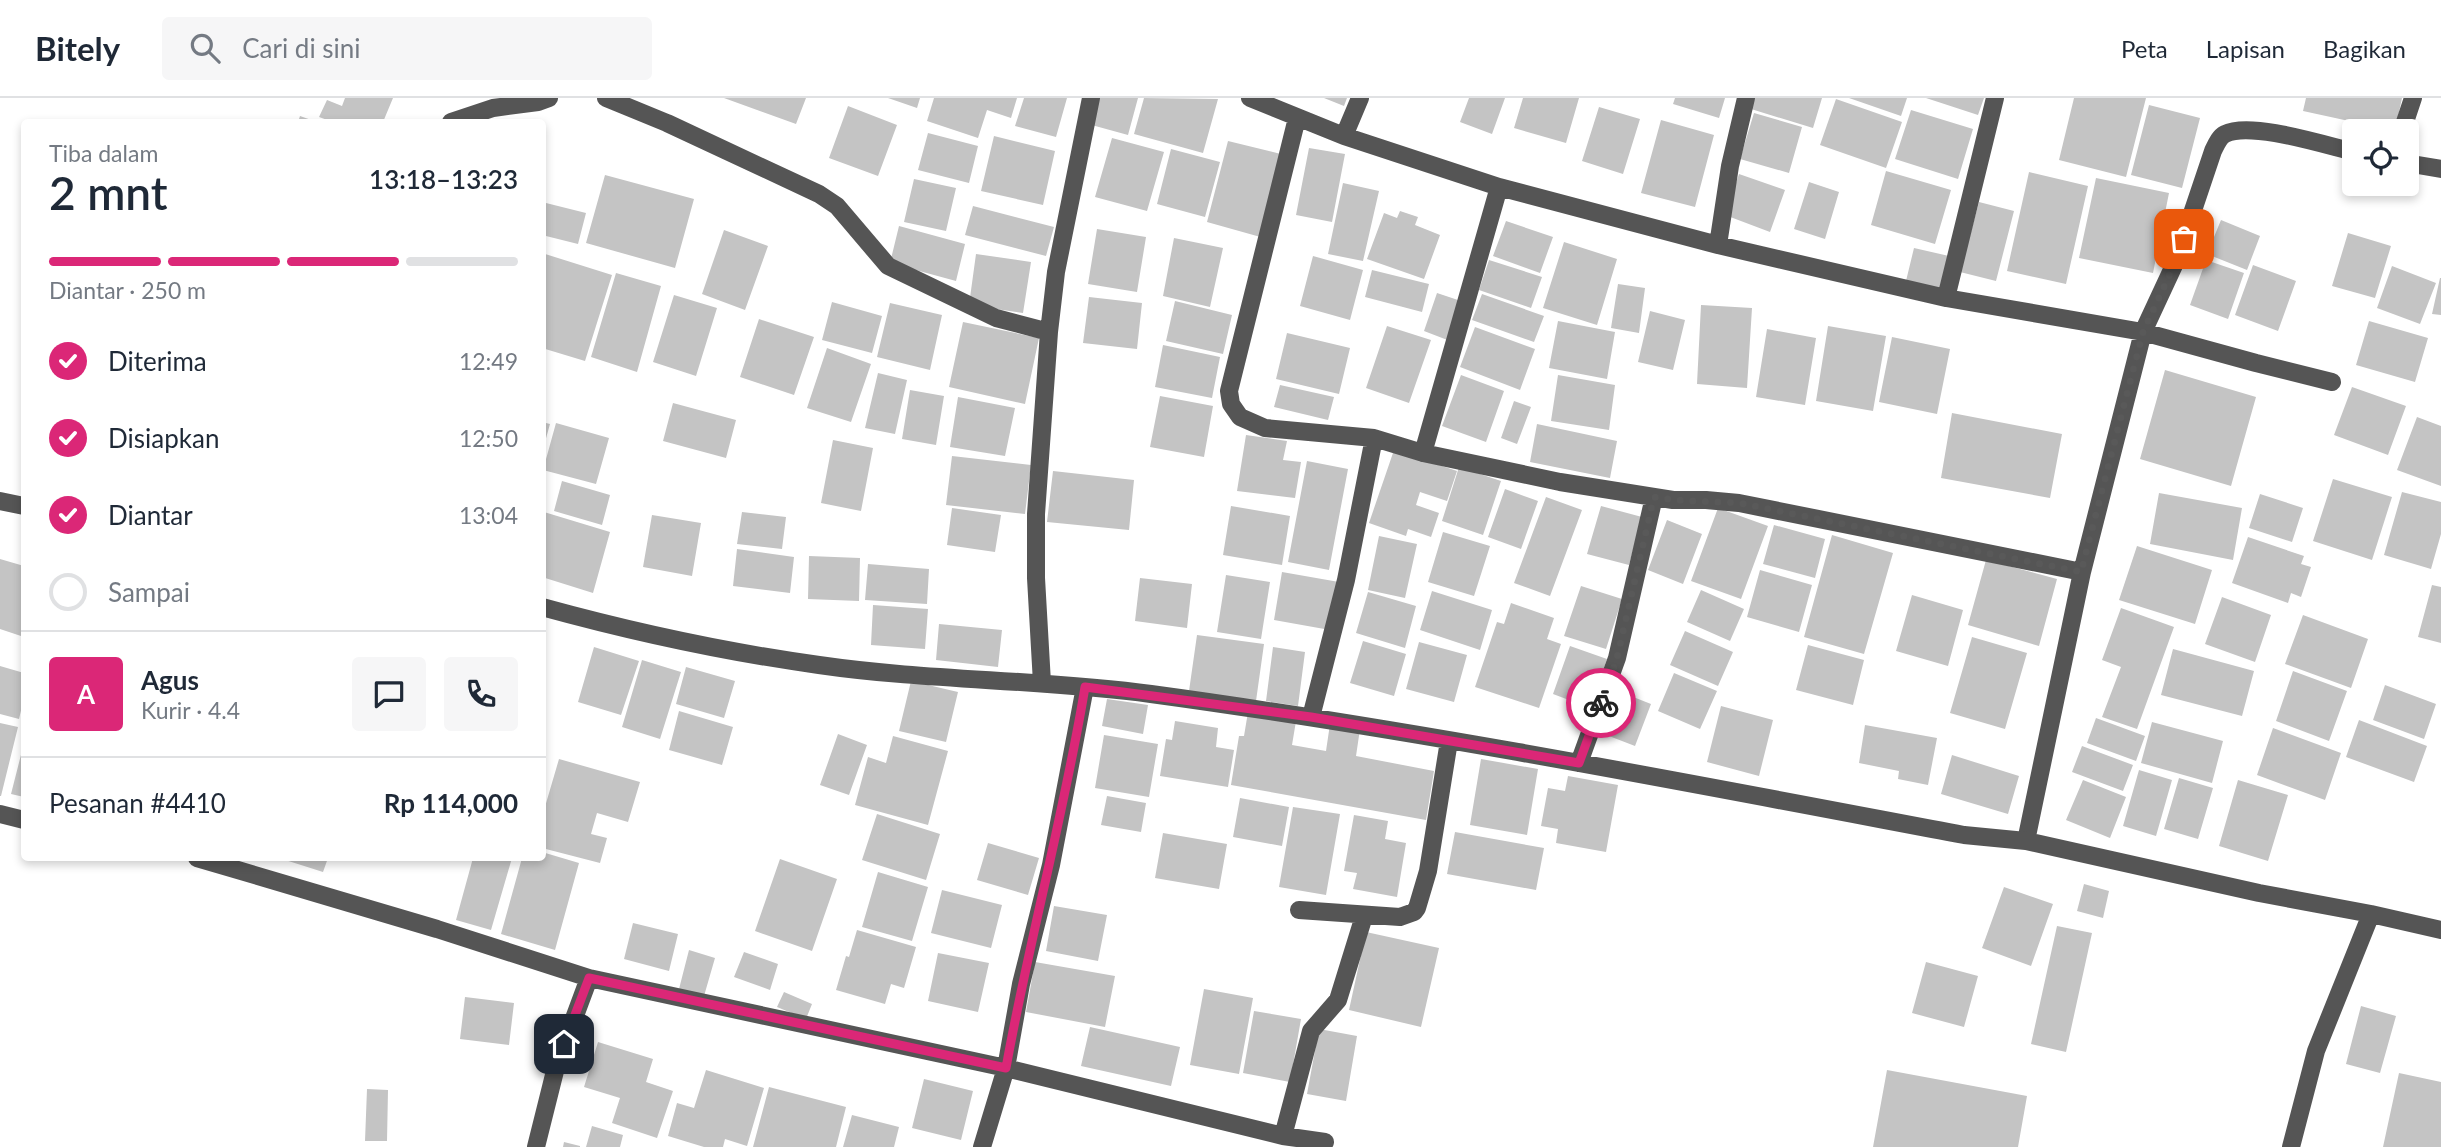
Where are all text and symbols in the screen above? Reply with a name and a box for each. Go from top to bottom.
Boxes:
search box [162,17,652,80]
text: Bitely [35,28,120,68]
icon: search [186,29,224,67]
text: Cari di sini [242,32,361,64]
text: Peta [2121,34,2168,63]
text: Lapisan [2206,34,2285,63]
text: Bagikan [2323,34,2406,63]
map controls [2342,119,2419,196]
button: locate [2342,119,2419,196]
text: Tiba dalam [49,139,158,167]
text: 13:18–13:23 [369,163,518,195]
text: 2 mnt [49,165,168,220]
pin [2154,209,2214,269]
icon: bag [2165,220,2203,258]
text: Diantar · 250 m [49,276,206,304]
icon: check [49,342,87,380]
text: Diterima [108,345,207,377]
text: 12:49 [459,347,518,375]
icon: check [49,419,87,457]
text: Disiapkan [108,422,219,454]
text: 12:50 [459,424,518,452]
icon: check [49,496,87,534]
text: Diantar [108,499,193,531]
text: 13:04 [459,501,518,529]
text: Sampai [108,576,190,608]
button: chat [352,657,426,731]
button: phone [444,657,518,731]
text: Agus [141,664,199,696]
courier [1566,668,1636,738]
text: A [77,678,95,710]
icon: bike [1582,684,1620,722]
text: Kurir · 4.4 [141,696,240,724]
text: Pesanan #4410 [49,787,226,819]
text: Rp 114,000 [384,787,518,819]
pin [534,1014,594,1074]
icon: home [545,1025,583,1063]

